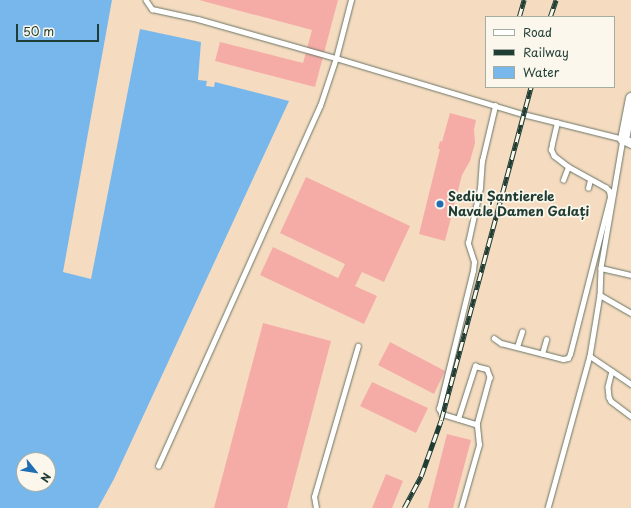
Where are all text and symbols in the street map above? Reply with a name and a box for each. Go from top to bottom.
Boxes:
scale bar [18,16,101,42]
legend [485,16,615,88]
text: 50 m [23,22,54,40]
text: Road [523,23,552,41]
text: Railway [523,43,569,61]
text: Water [523,63,559,81]
place label: Sediu Șantierele Navale Damen Galați [448,189,590,220]
marker: Sediu Șantierele Navale Damen Galați [435,199,445,209]
north arrow [16,452,56,492]
text: N [36,470,56,486]

